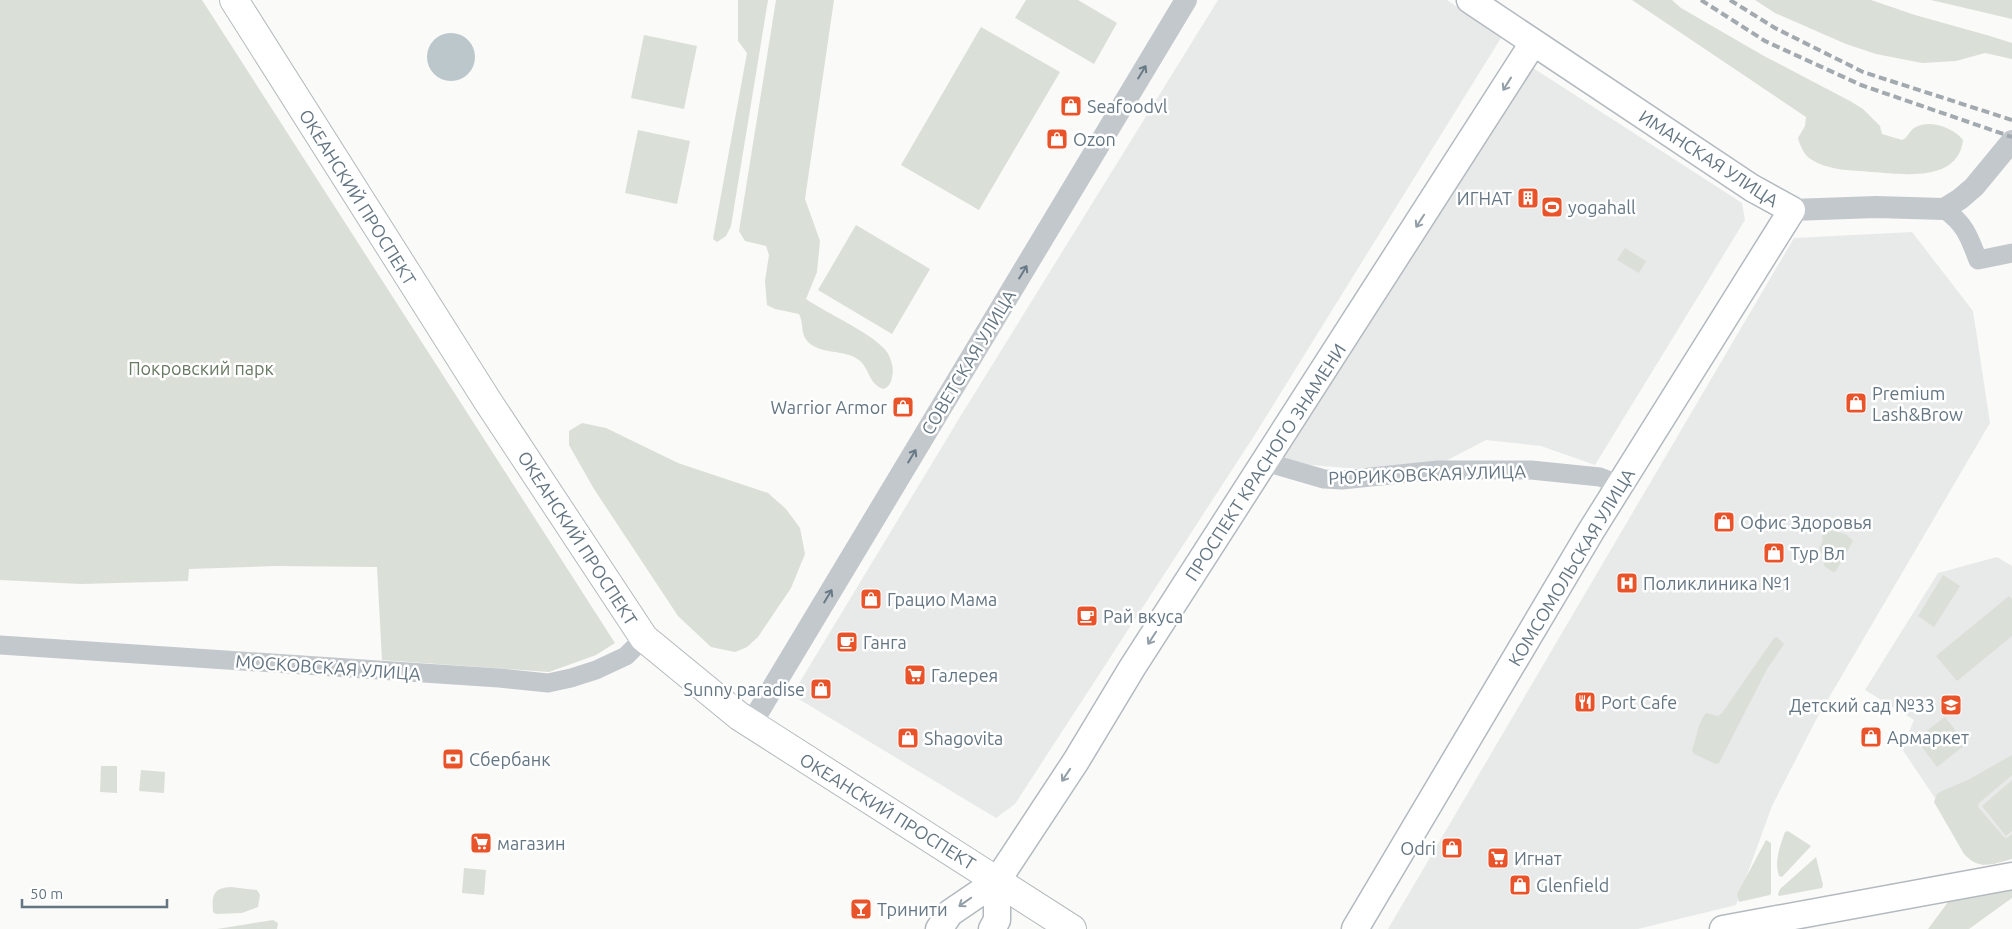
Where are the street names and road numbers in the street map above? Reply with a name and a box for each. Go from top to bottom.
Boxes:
street label: ОКЕАНСКИЙ ПРОСПЕКТ [296,105,420,289]
street label: ИМАНСКАЯ УЛИЦА [1636,106,1783,211]
street label: СОВЕТСКАЯ УЛИЦА [917,286,1019,438]
street label: ПРОСПЕКТ КРАСНОГО ЗНАМЕНИ [1181,340,1349,584]
street label: ОКЕАНСКИЙ ПРОСПЕКТ [514,447,642,629]
street label: РЮРИКОВСКАЯ УЛИЦА [1328,461,1526,487]
street label: КОМСОМОЛЬСКАЯ УЛИЦА [1504,464,1638,669]
street label: МОСКОВСКАЯ УЛИЦА [235,651,422,683]
street label: ОКЕАНСКИЙ ПРОСПЕКТ [796,749,980,873]

